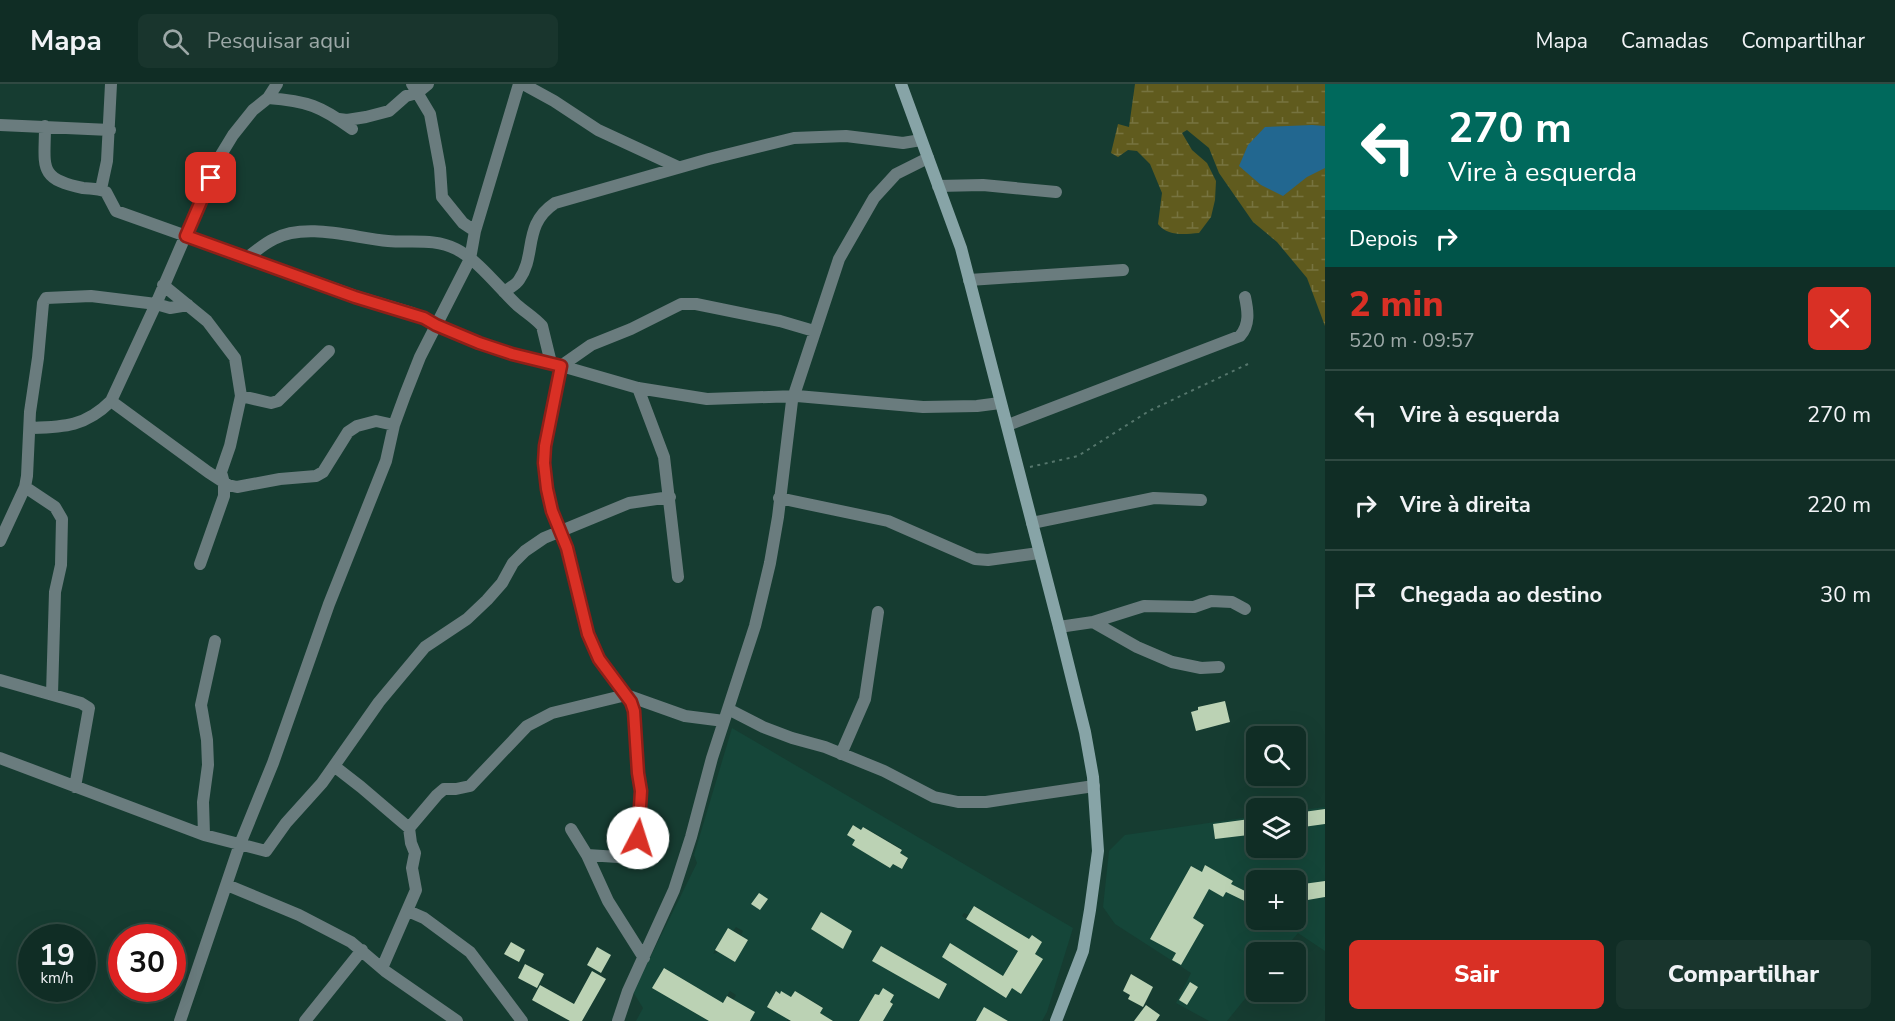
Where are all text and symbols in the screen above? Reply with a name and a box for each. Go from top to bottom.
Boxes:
search box [138,14,558,68]
text: Mapa [30,22,102,60]
icon: search [159,25,192,58]
text: Pesquisar aqui [207,26,350,56]
text: Mapa [1536,27,1588,55]
text: Camadas [1621,27,1708,55]
text: Compartilhar [1741,27,1865,55]
text: 270 m [1448,100,1572,157]
icon: left [1349,108,1427,186]
pin [185,152,236,203]
text: Vire à esquerda [1448,154,1637,191]
icon: arrive [194,161,227,194]
icon: right [1430,222,1463,255]
text: Depois [1349,224,1418,254]
text: 2 min [1349,280,1444,329]
button: close [1808,287,1871,350]
text: 520 m · 09:57 [1349,327,1475,354]
icon: left [1349,399,1382,432]
text: Vire à esquerda [1400,400,1560,430]
text: 270 m [1807,400,1871,430]
icon: right [1349,489,1382,522]
text: Vire à direita [1400,490,1531,520]
text: 220 m [1807,490,1871,520]
icon: arrive [1349,579,1382,612]
text: Chegada ao destino [1400,580,1602,610]
text: 30 m [1820,580,1871,610]
map controls [1246,726,1306,1002]
button: search [1246,726,1306,786]
button: layers [1246,798,1306,858]
position arrow [606,806,670,870]
button: + [1246,870,1306,930]
speed limit sign: 30 [108,924,186,1002]
text: 19 [39,935,75,976]
button: Sair [1349,940,1604,1009]
button: Compartilhar [1616,940,1871,1009]
button: − [1246,942,1306,1002]
text: km/h [40,968,74,988]

